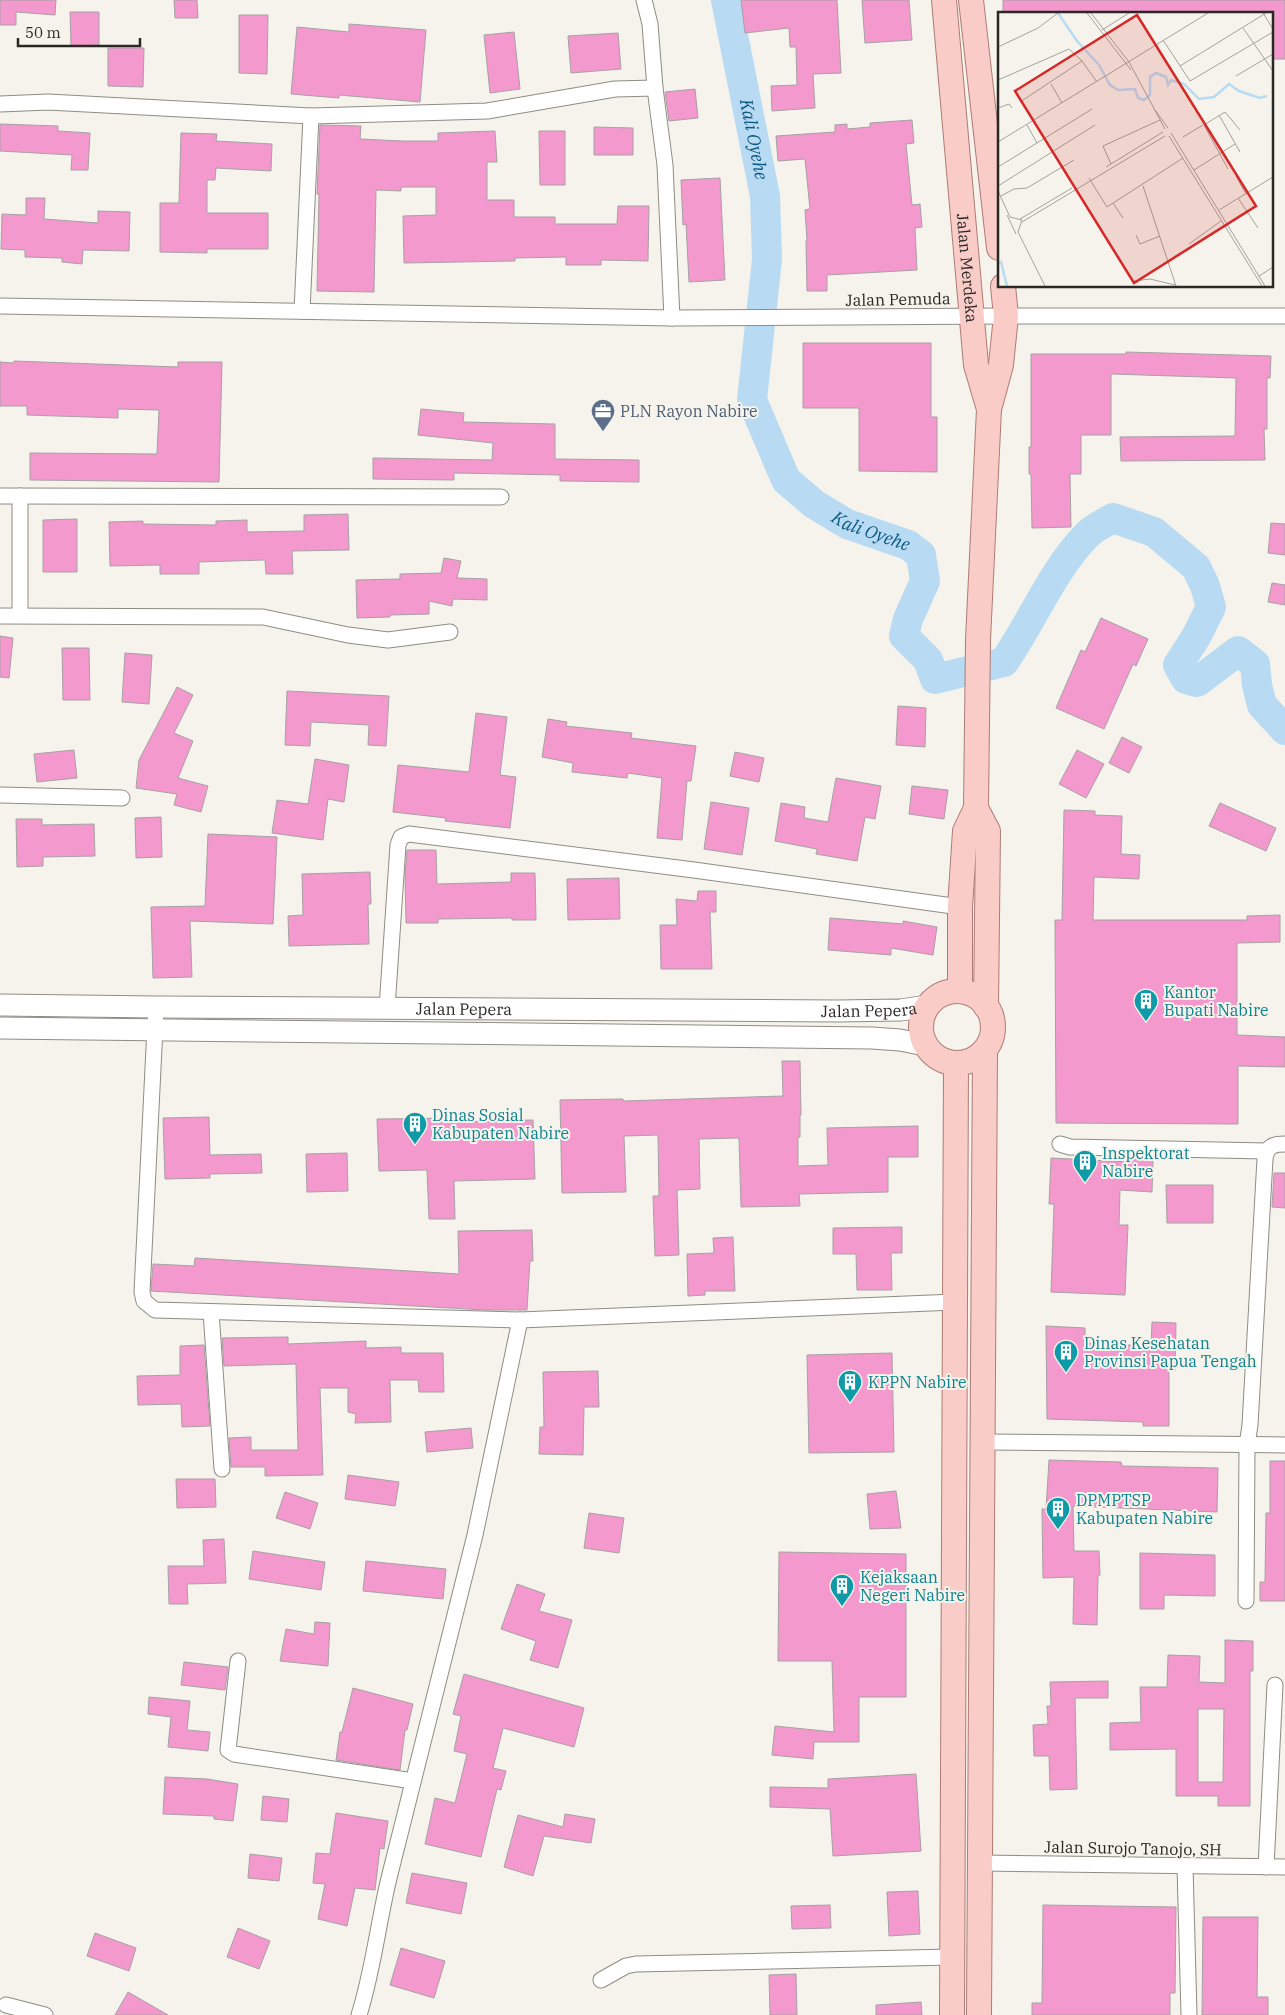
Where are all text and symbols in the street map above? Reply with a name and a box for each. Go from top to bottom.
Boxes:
inset map [998,12,1272,288]
scale bar [18,15,140,47]
text: 50 m [25,23,61,42]
water label: Kali Oyehe [735,96,773,182]
street label: Jalan Merdeka [953,213,982,324]
street label: Jalan Pemuda [845,288,951,310]
office icon: PLN Rayon Nabire [590,398,616,432]
place label: PLN Rayon Nabire [620,401,758,421]
water label: Kali Oyehe [827,505,913,556]
place label: Kantor Bupati Nabire [1164,982,1269,1020]
building icon: Kantor Bupati Nabire [1133,988,1159,1022]
street label: Jalan Pepera [821,998,919,1021]
street label: Jalan Pepera [416,999,512,1019]
place label: Dinas Sosial Kabupaten Nabire [432,1105,569,1143]
building icon: Dinas Sosial Kabupaten Nabire [402,1111,428,1145]
place label: Inspektorat Nabire [1102,1143,1190,1181]
building icon: Inspektorat Nabire [1072,1149,1098,1183]
place label: Dinas Kesehatan Provinsi Papua Tengah [1084,1333,1257,1371]
building icon: Dinas Kesehatan Provinsi Papua Tengah [1053,1339,1079,1373]
building icon: KPPN Nabire [837,1369,863,1403]
place label: KPPN Nabire [868,1372,967,1392]
place label: DPMPTSP Kabupaten Nabire [1076,1490,1213,1528]
building icon: DPMPTSP Kabupaten Nabire [1045,1496,1071,1530]
place label: Kejaksaan Negeri Nabire [860,1567,965,1605]
building icon: Kejaksaan Negeri Nabire [829,1573,855,1607]
street label: Jalan Surojo Tanojo, SH [1044,1836,1222,1860]

